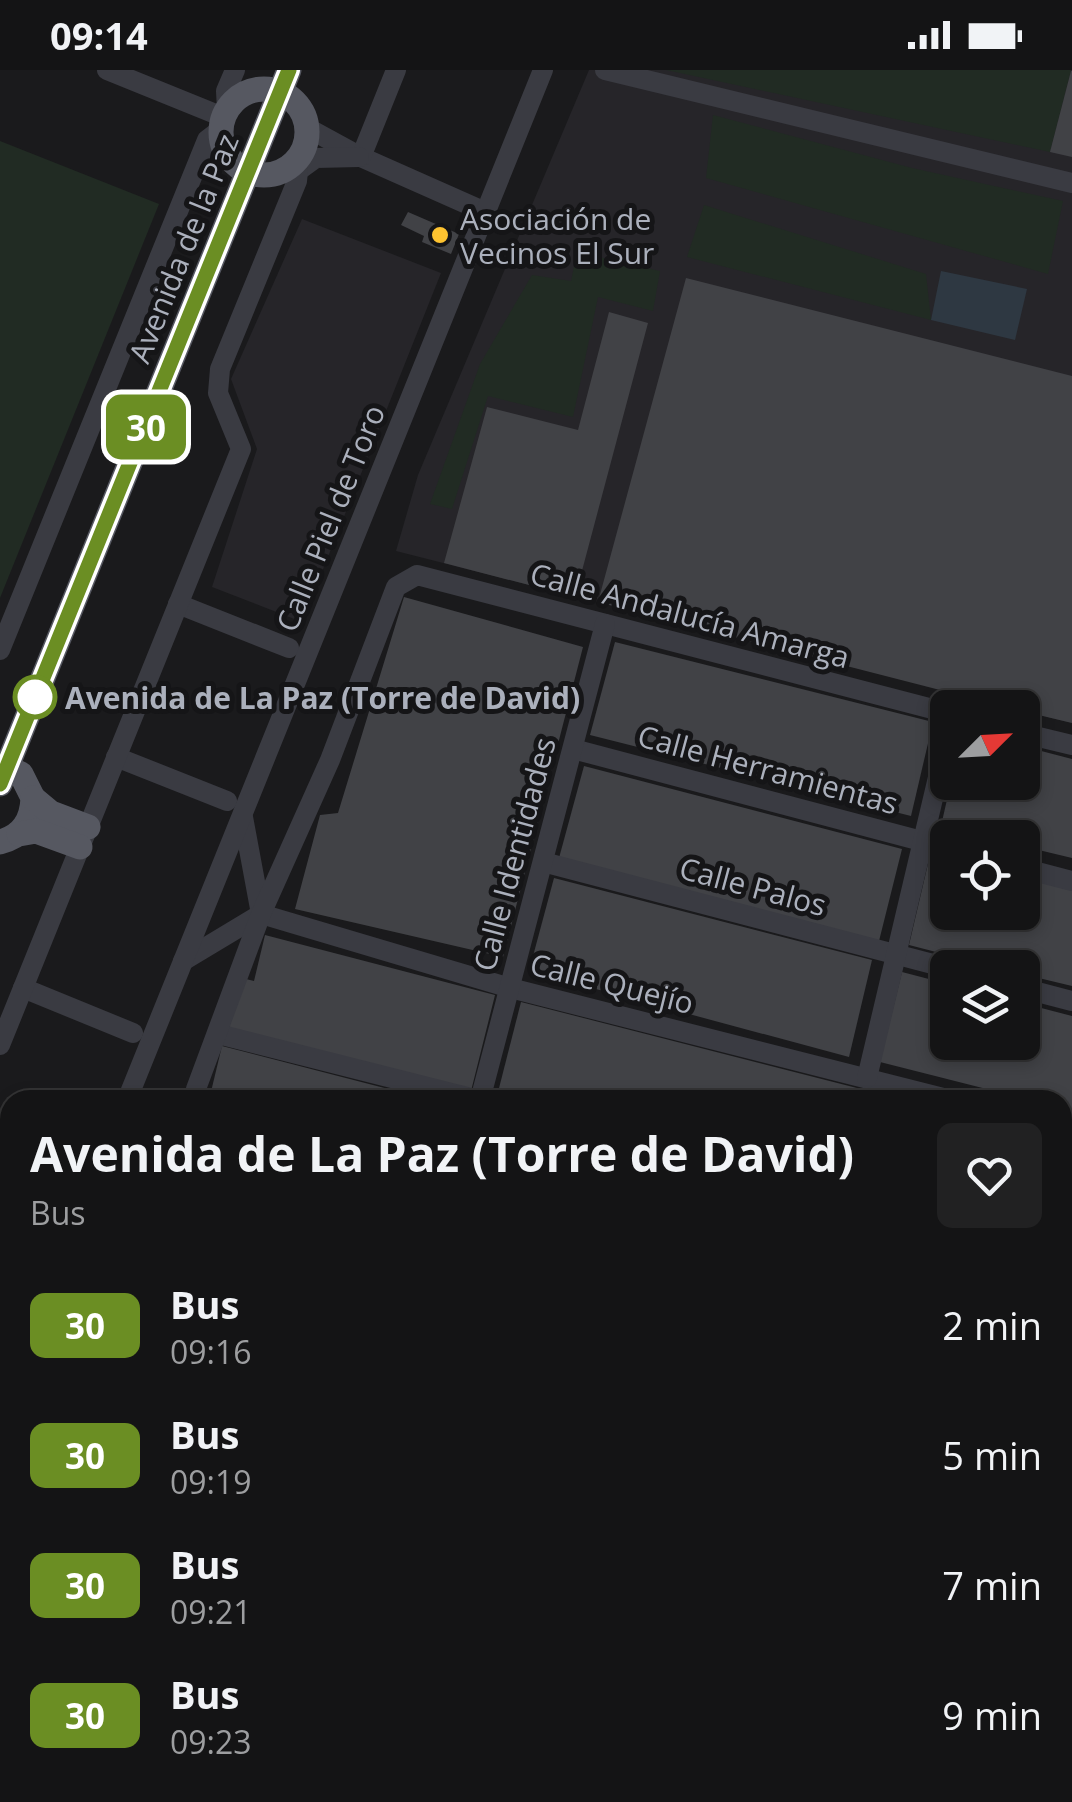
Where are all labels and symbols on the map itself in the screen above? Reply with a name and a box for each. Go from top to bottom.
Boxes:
street label: Avenida de la Paz [118,127,248,369]
place label: Asociación de Vecinos El Sur [460,198,654,273]
marker: Asociación de Vecinos El Sur [429,224,451,246]
line badge: 30 [101,394,191,460]
street label: Calle Piel de Toro [266,399,394,637]
street label: Calle Andalucía Amarga [526,553,854,677]
marker: Avenida de La Paz (Torre de David) [14,676,56,718]
place label: Avenida de La Paz (Torre de David) [65,677,580,718]
north arrow [930,690,1040,800]
street label: Calle Herramientas [633,715,903,823]
street label: Calle Identidades [463,733,565,975]
street label: Calle Palos [675,847,831,925]
street label: Calle Quejío [526,943,698,1023]

